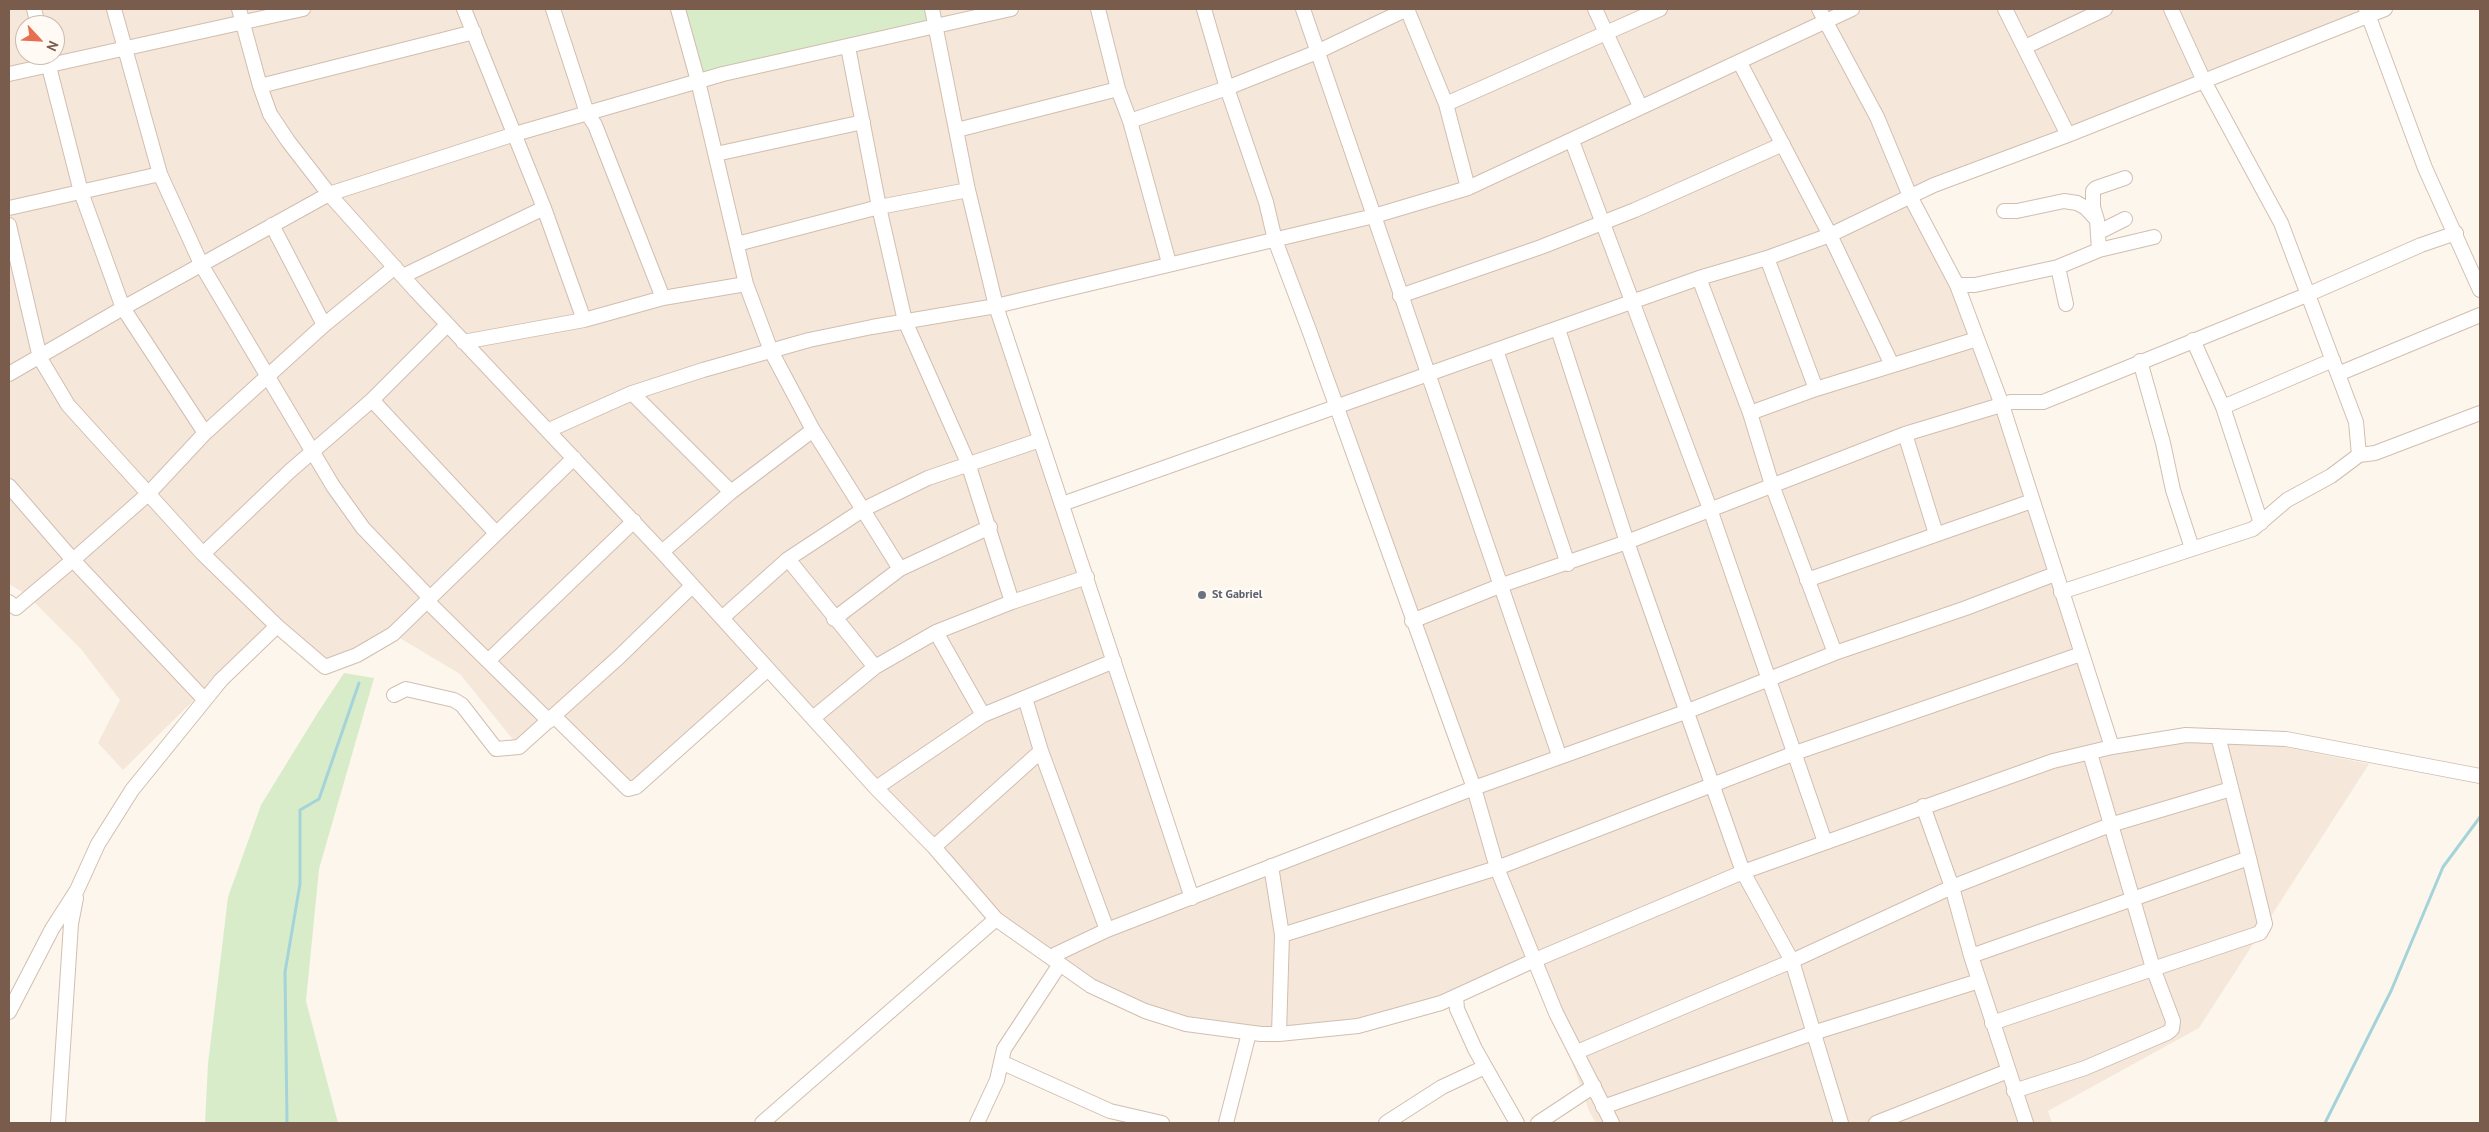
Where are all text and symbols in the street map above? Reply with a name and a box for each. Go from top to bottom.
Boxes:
north arrow [15,15,65,65]
text: N [43,38,63,54]
place label: St Gabriel [1212,588,1262,602]
marker: St Gabriel [1196,589,1208,601]

